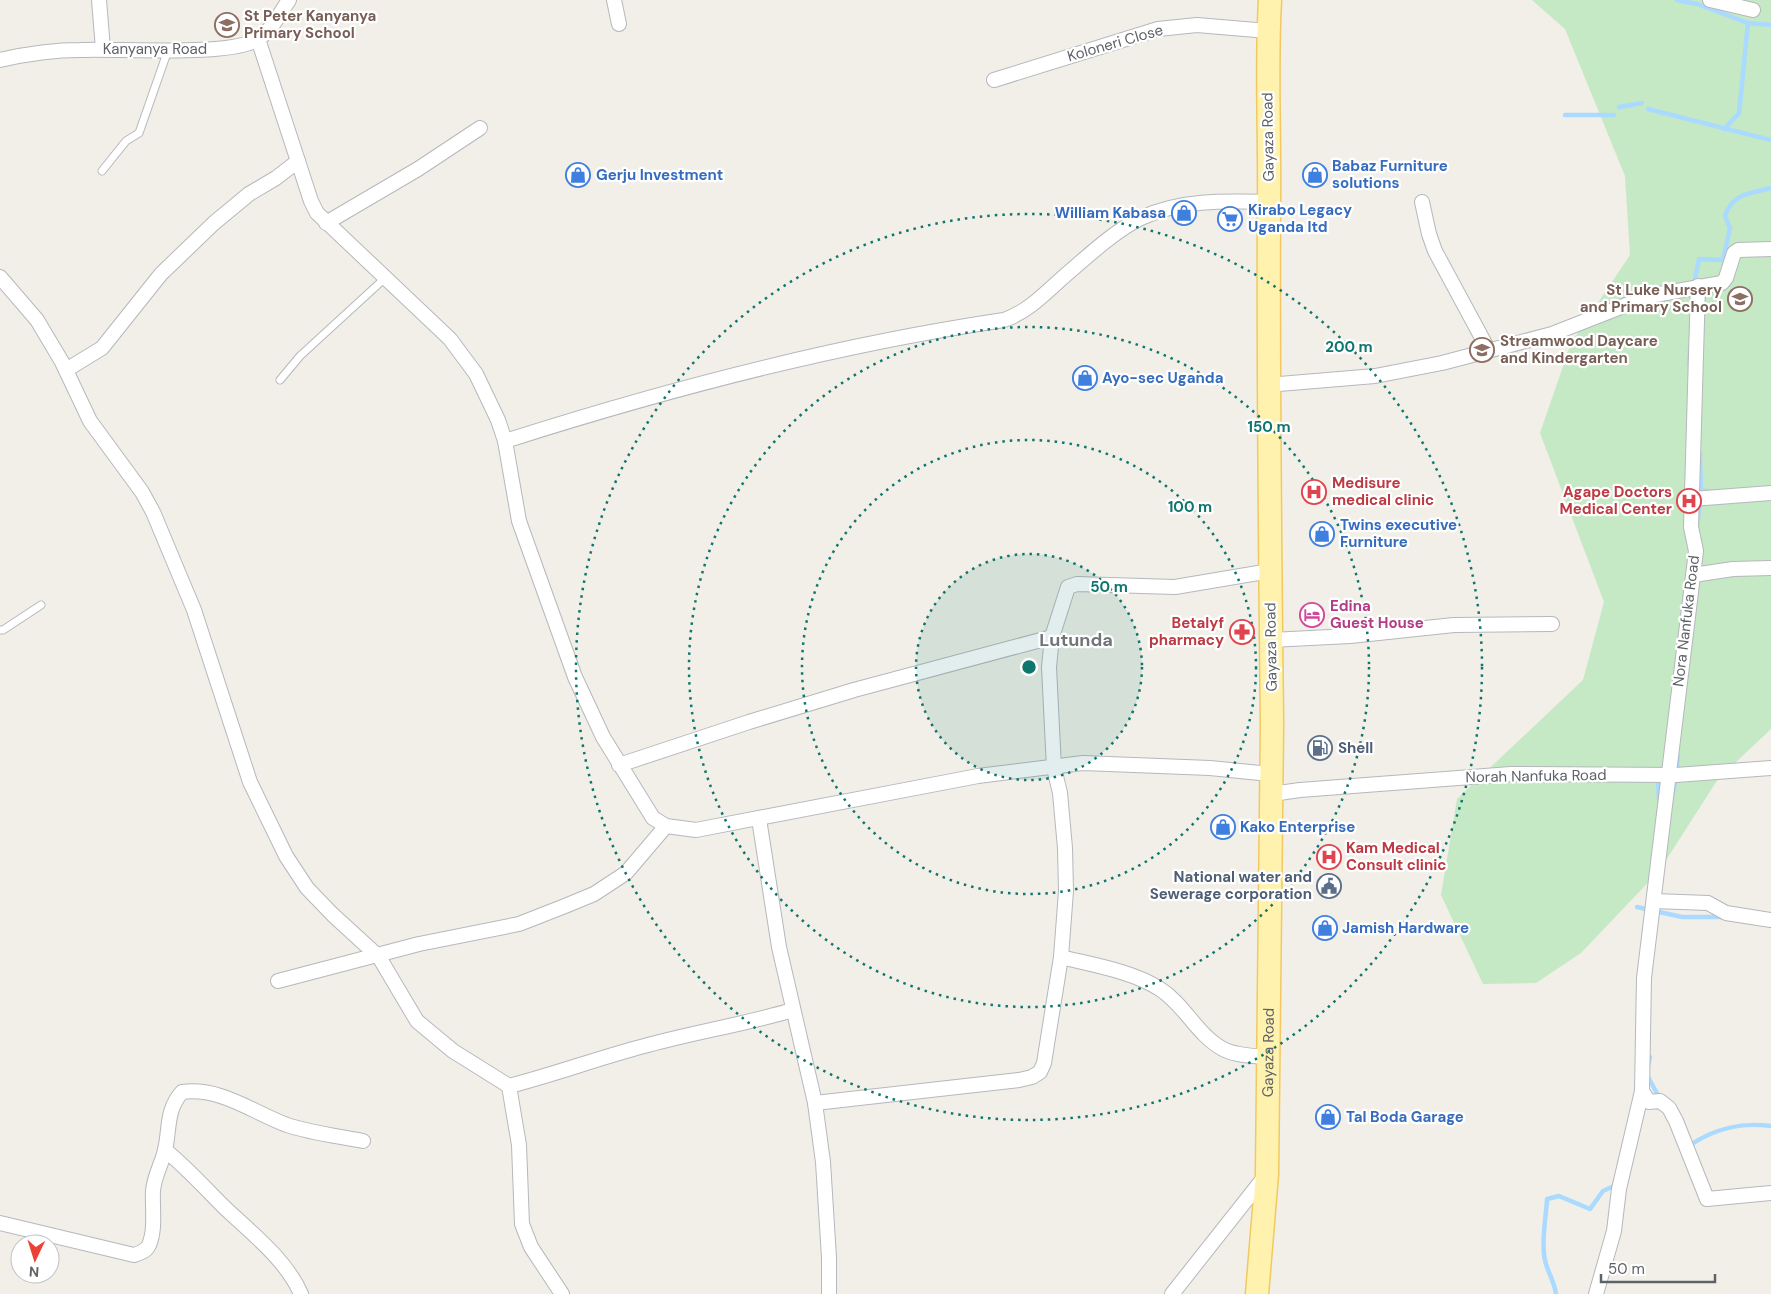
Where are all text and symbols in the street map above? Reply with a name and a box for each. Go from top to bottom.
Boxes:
place label: St Peter Kanyanya Primary School [244,6,376,43]
school or university icon: St Peter Kanyanya Primary School [214,12,240,38]
street label: Koloneri Close [1065,20,1165,66]
street label: Kanyanya Road [103,39,207,59]
street label: Gayaza Road [1257,92,1279,182]
place label: Babaz Furniture solutions [1332,156,1448,193]
shop icon: Gerju Investment [565,162,591,188]
shop icon: Babaz Furniture solutions [1302,162,1328,188]
place label: Gerju Investment [596,165,723,185]
shop icon: William Kabasa [1171,200,1197,226]
place label: Kirabo Legacy Uganda ltd [1248,200,1352,237]
place label: William Kabasa [1055,203,1166,223]
supermarket icon: Kirabo Legacy Uganda ltd [1217,206,1243,232]
place label: St Luke Nursery and Primary School [1580,280,1722,317]
school or university icon: St Luke Nursery and Primary School [1727,286,1753,312]
place label: Streamwood Daycare and Kindergarten [1500,331,1658,368]
text: 200 m [1325,337,1373,357]
school or university icon: Streamwood Daycare and Kindergarten [1469,337,1495,363]
shop icon: Ayo-sec Uganda [1072,365,1098,391]
place label: Ayo-sec Uganda [1102,368,1223,388]
text: 150 m [1248,417,1291,437]
place label: Medisure medical clinic [1332,473,1434,510]
hospital icon: Medisure medical clinic [1301,479,1327,505]
place label: Agape Doctors Medical Center [1559,482,1672,519]
hospital icon: Agape Doctors Medical Center [1676,488,1702,514]
text: 100 m [1168,497,1212,517]
place label: Twins executive Furniture [1340,515,1457,552]
shop icon: Twins executive Furniture [1309,521,1335,547]
street label: Nora Nanfuka Road [1668,554,1704,688]
text: 50 m [1090,577,1128,597]
place label: Edina Guest House [1330,596,1424,633]
street label: Gayaza Road [1260,602,1282,692]
hotel icon: Edina Guest House [1299,602,1325,628]
place label: Betalyf pharmacy [1149,613,1224,650]
pharmacy icon: Betalyf pharmacy [1229,619,1255,645]
district label: Lutunda [1039,628,1113,652]
centre of rings [1020,658,1038,676]
fuel station icon: Shell [1307,735,1333,761]
place label: Shell [1338,738,1373,758]
street label: Norah Nanfuka Road [1465,765,1607,787]
shop icon: Kako Enterprise [1210,814,1236,840]
place label: Kako Enterprise [1240,817,1355,837]
place label: Kam Medical Consult clinic [1346,838,1446,875]
hospital icon: Kam Medical Consult clinic [1316,844,1342,870]
place label: National water and Sewerage corporation [1150,867,1312,904]
public building icon: National water and Sewerage corporation [1316,873,1342,899]
shop icon: Jamish Hardware [1312,915,1338,941]
place label: Jamish Hardware [1342,918,1469,938]
street label: Gayaza Road [1258,1008,1279,1097]
shop icon: Tal Boda Garage [1315,1104,1341,1130]
place label: Tal Boda Garage [1346,1107,1464,1127]
north arrow [10,1234,60,1284]
scale bar [1601,1252,1715,1284]
text: 50 m [1608,1259,1645,1279]
text: N [28,1263,40,1281]

